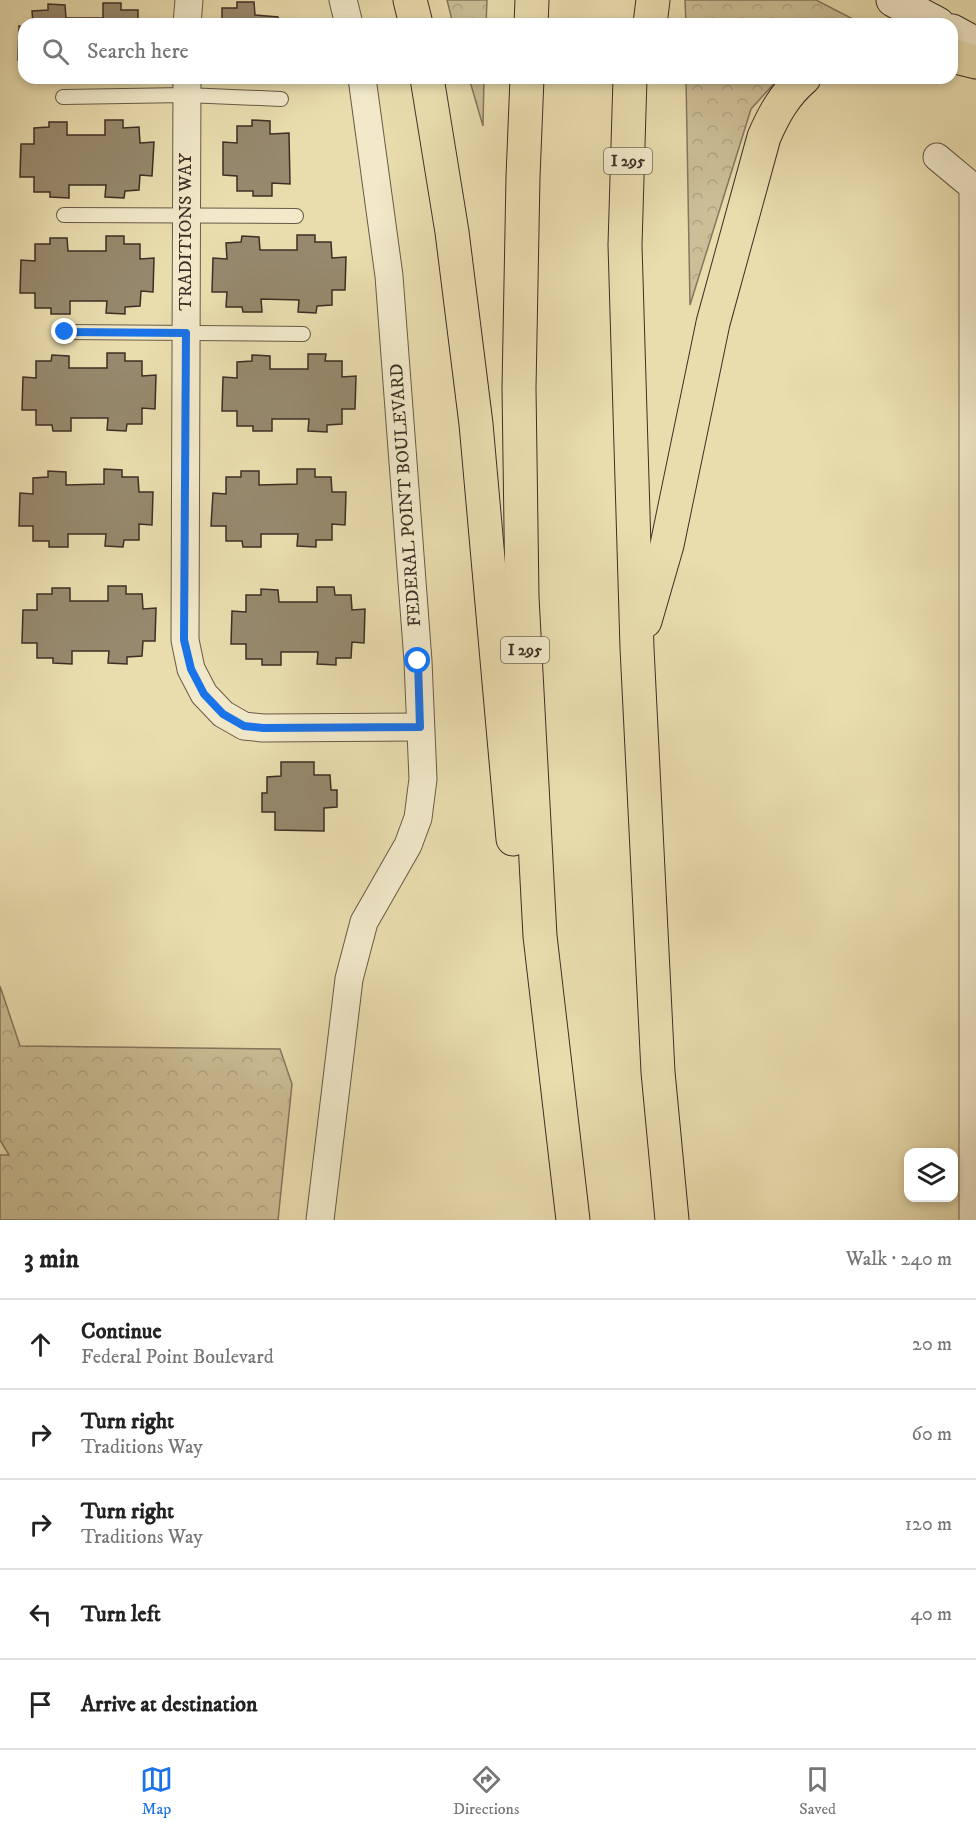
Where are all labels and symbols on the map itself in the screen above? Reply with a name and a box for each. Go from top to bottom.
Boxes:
road number: I 295 [604,148,652,174]
street label: TRADITIONS WAY [175,153,197,311]
route end [51,318,77,344]
street label: FEDERAL POINT BOULEVARD [386,363,426,627]
road number: I 295 [501,637,549,663]
route start [404,647,430,673]

